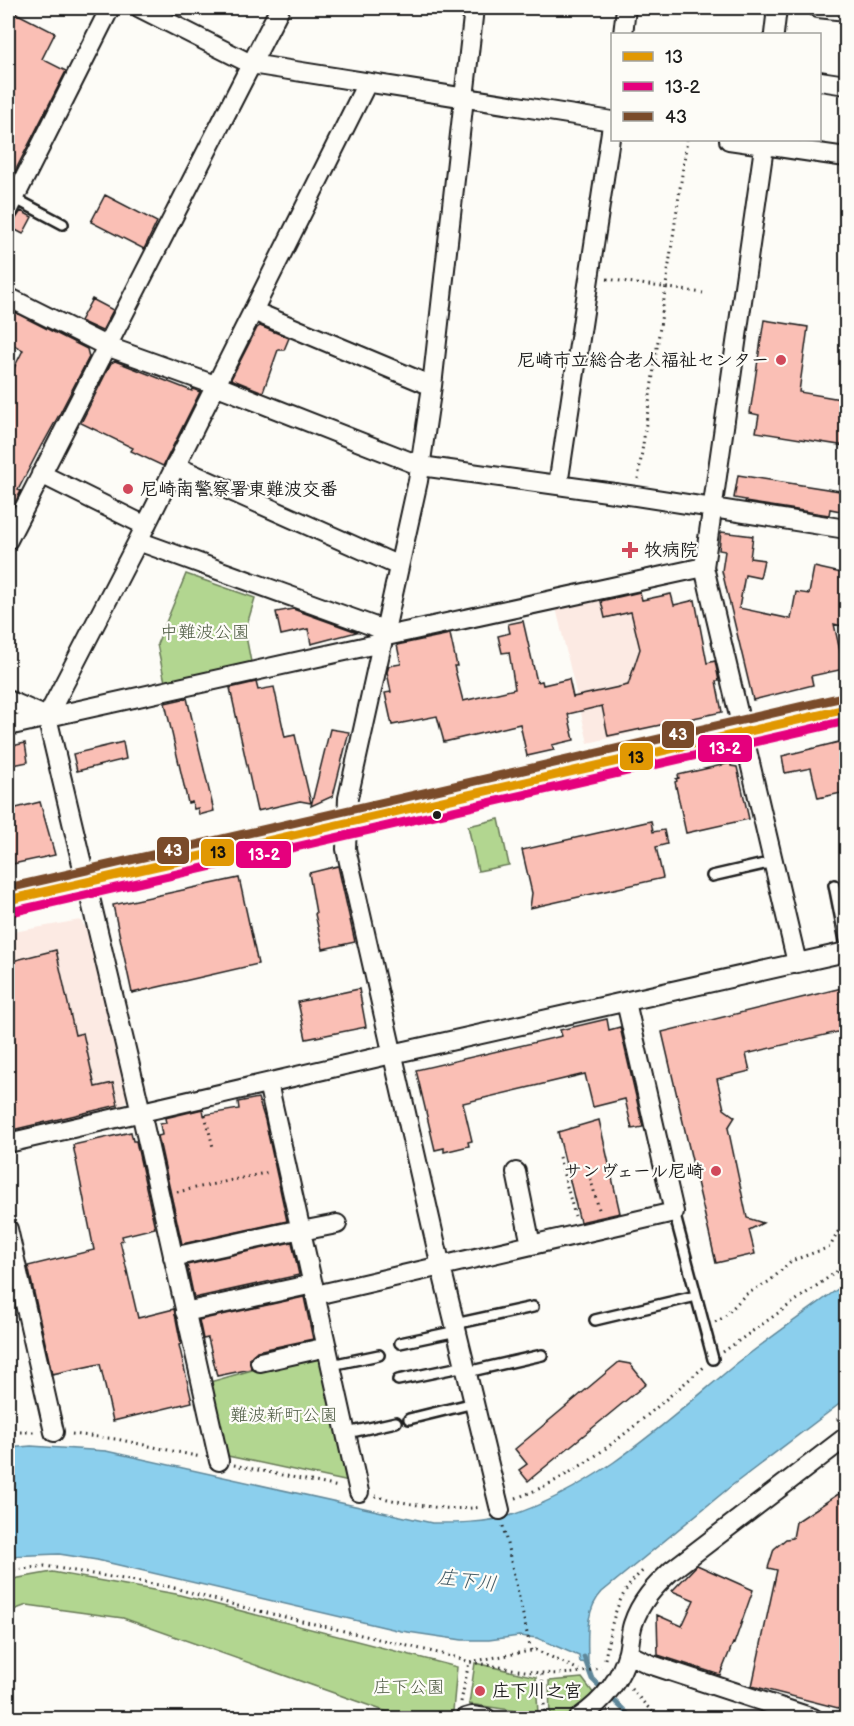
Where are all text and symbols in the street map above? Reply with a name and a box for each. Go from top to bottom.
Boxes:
legend [611,33,821,141]
text: 13 [665,47,683,68]
text: 13-2 [665,77,701,98]
text: 43 [665,107,687,128]
place label: 尼崎市立総合老人福祉センター [517,350,769,371]
marker: 尼崎市立総合老人福祉センター [774,353,788,367]
place label: 尼崎南警察署東難波交番 [140,479,338,500]
marker: 尼崎南警察署東難波交番 [121,482,135,496]
place label: 牧病院 [644,540,698,561]
marker: 牧病院 [621,541,639,559]
park label: 中難波公園 [160,622,250,643]
line badge: 43 [661,720,695,749]
text: 43 [669,726,687,745]
line badge: 13-2 [697,734,753,763]
text: 13-2 [709,740,742,759]
line badge: 13 [619,742,654,771]
text: 13 [628,749,644,768]
unlabelled marker [431,809,443,821]
line badge: 43 [156,836,190,865]
line badge: 13 [200,838,235,867]
line badge: 13-2 [235,840,292,869]
text: 43 [164,842,182,861]
text: 13 [210,844,226,863]
text: 13-2 [248,846,281,865]
place label: サンヴェール尼崎 [564,1161,704,1182]
marker: サンヴェール尼崎 [709,1164,723,1178]
park label: 難波新町公園 [230,1405,338,1426]
water label: 庄下川 [436,1565,498,1597]
park label: 庄下公園 [373,1677,445,1698]
place label: 庄下川之宮 [492,1681,582,1702]
marker: 庄下川之宮 [473,1684,487,1698]

